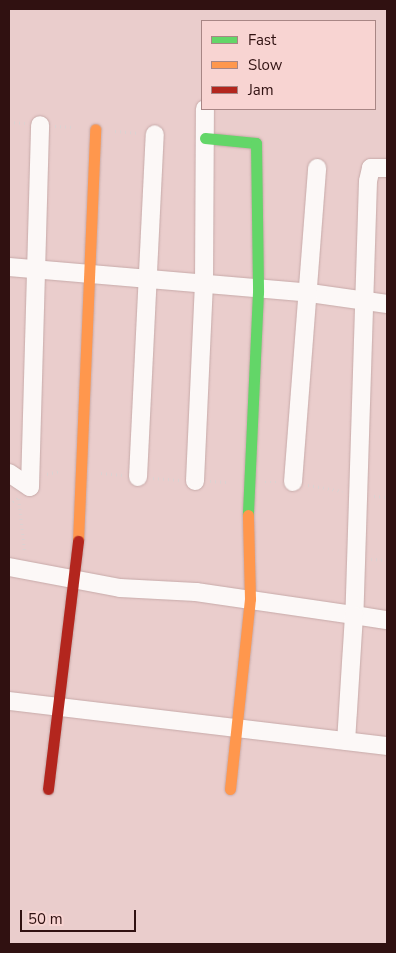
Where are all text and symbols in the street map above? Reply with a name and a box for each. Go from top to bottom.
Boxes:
legend [201,20,376,110]
text: Fast [248,30,276,50]
text: Slow [248,55,282,75]
text: Jam [248,80,274,100]
scale bar [22,900,139,932]
text: 50 m [28,909,63,929]

